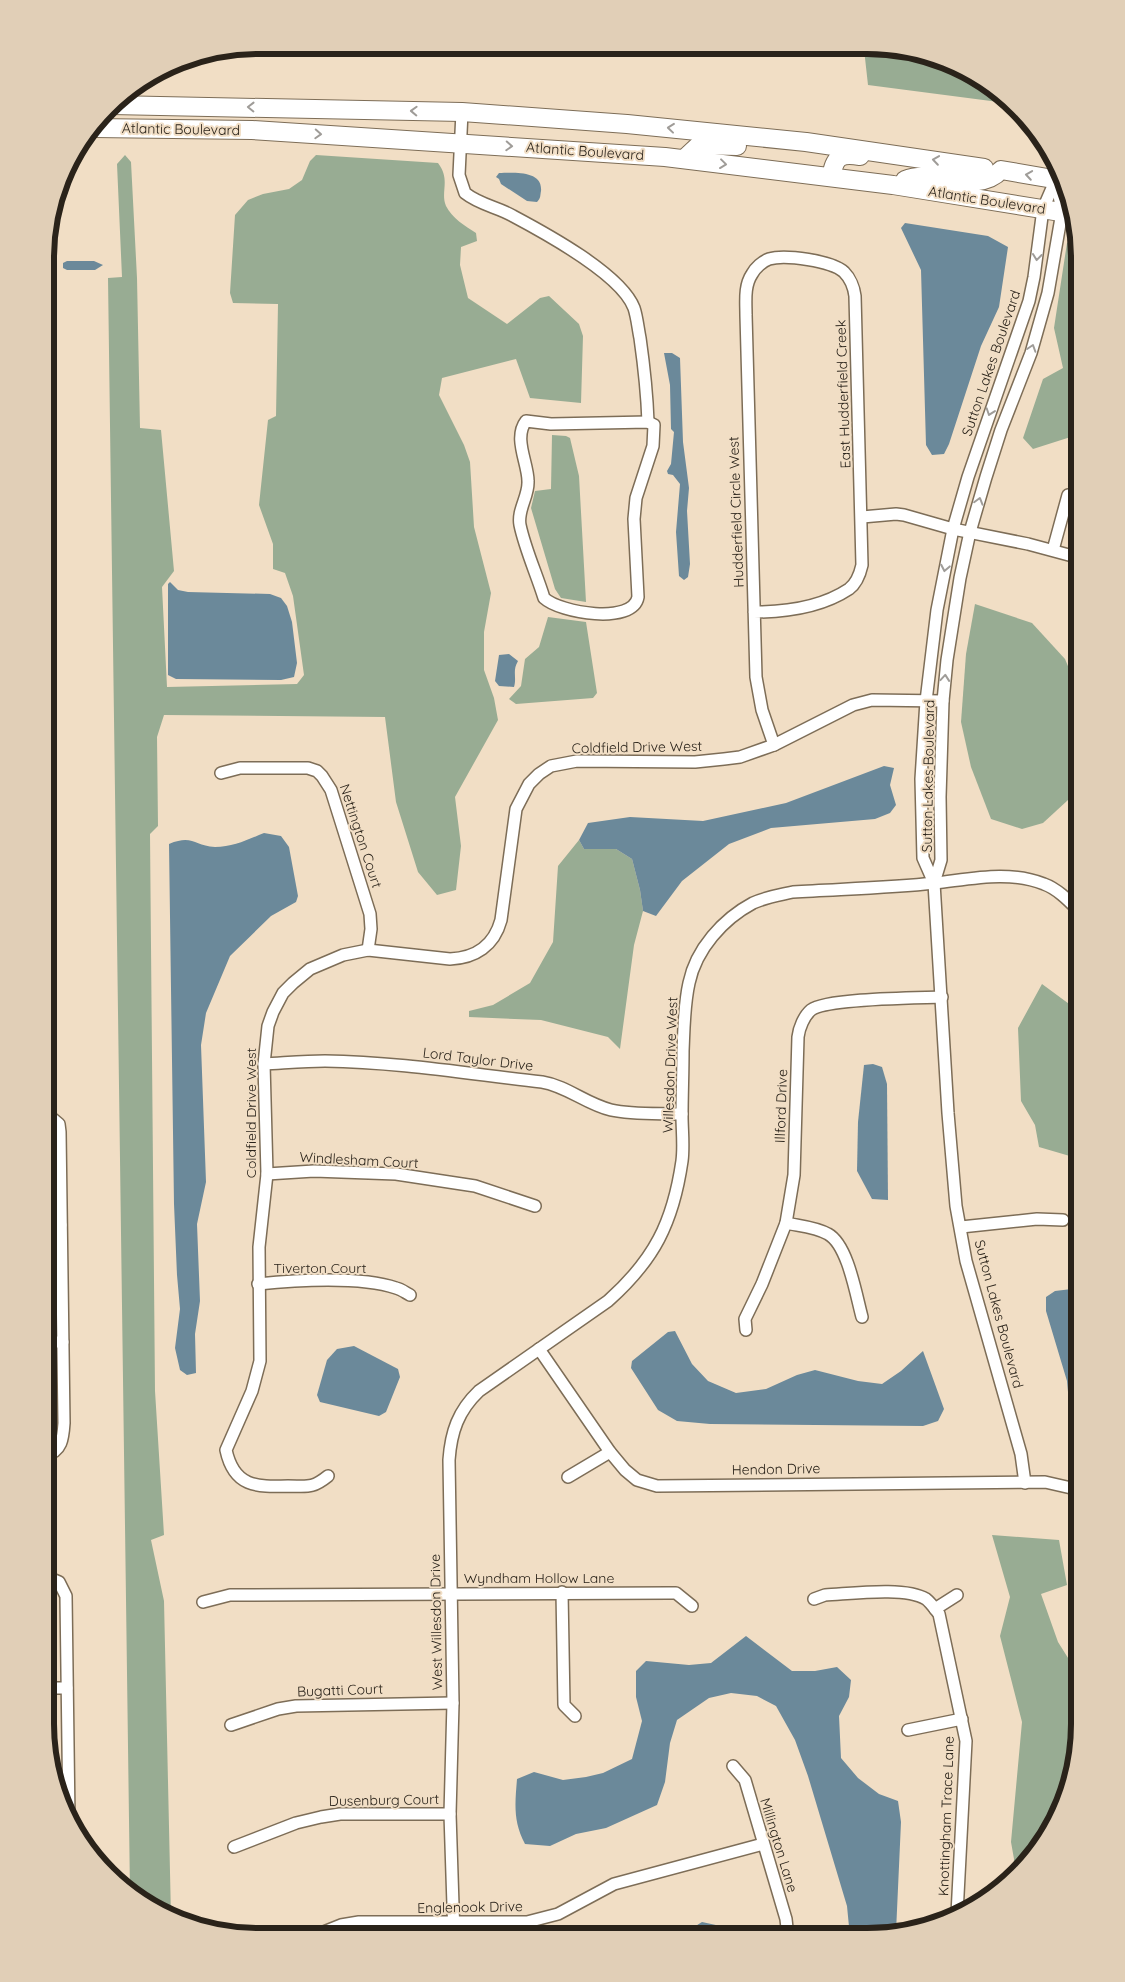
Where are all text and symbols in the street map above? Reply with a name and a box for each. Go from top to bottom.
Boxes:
one-way arrow [247,102,255,112]
one-way arrow [410,105,418,116]
street label: Atlantic Boulevard [122,119,240,139]
one-way arrow [666,123,674,134]
one-way arrow [314,128,322,139]
street label: Atlantic Boulevard [525,138,645,164]
one-way arrow [505,140,513,151]
one-way arrow [932,155,940,166]
one-way arrow [720,158,728,169]
one-way arrow [1025,170,1033,180]
street label: Atlantic Boulevard [927,182,1047,218]
one-way arrow [1032,253,1043,261]
street label: Sutton Lakes Boulevard [958,288,1024,438]
street label: East Hudderfield Creek [831,319,855,469]
one-way arrow [1027,344,1037,352]
one-way arrow [986,407,996,416]
street label: Hudderfield Circle West [724,436,748,588]
one-way arrow [973,497,984,506]
one-way arrow [941,564,951,573]
one-way arrow [939,673,950,681]
street label: Sutton Lakes Boulevard [918,699,938,853]
street label: Coldfield Drive West [572,737,703,757]
street label: Nettington Court [336,782,386,890]
street label: Willesdon Drive West [659,996,681,1133]
street label: Lord Taylor Drive [422,1043,534,1075]
street label: Coldfield Drive West [242,1047,260,1178]
street label: Illford Drive [771,1069,791,1143]
street label: Windlesham Court [299,1148,419,1172]
street label: Sutton Lakes Boulevard [971,1238,1027,1390]
street label: Tiverton Court [274,1259,367,1277]
street label: Hendon Drive [732,1459,821,1479]
street label: West Willesdon Drive [426,1554,446,1690]
street label: Wyndham Hollow Lane [464,1569,614,1587]
street label: Bugatti Court [297,1679,384,1700]
street label: Knottingham Trace Lane [934,1735,958,1896]
street label: Dusenburg Court [329,1790,440,1810]
street label: Millington Lane [756,1796,802,1894]
street label: Englenook Drive [417,1897,523,1917]

